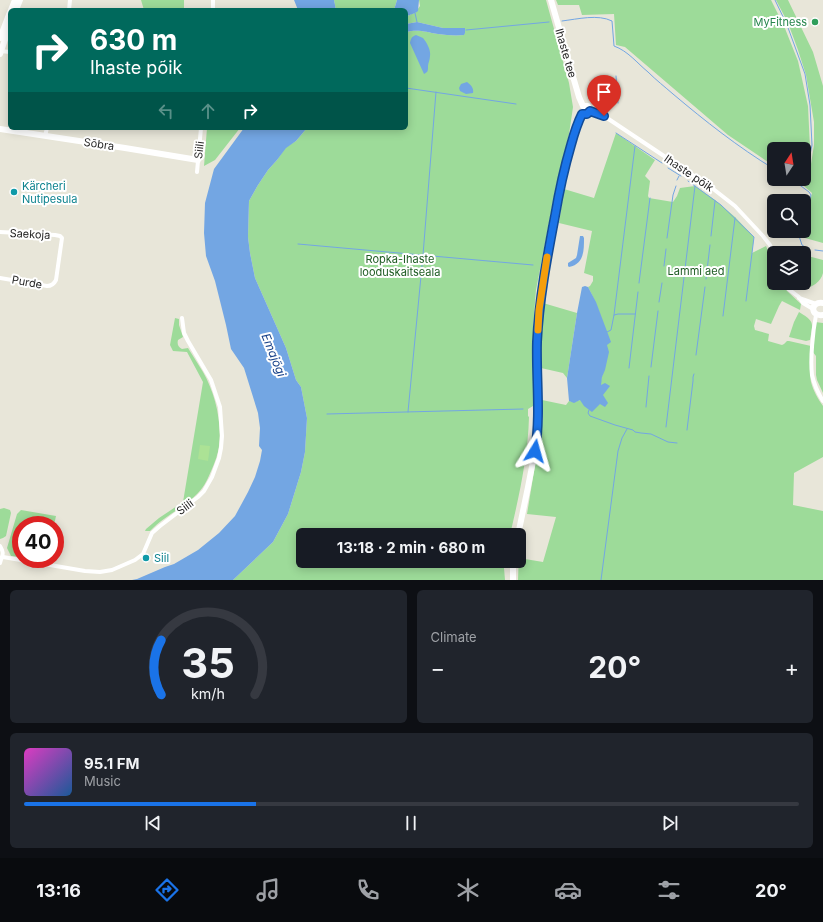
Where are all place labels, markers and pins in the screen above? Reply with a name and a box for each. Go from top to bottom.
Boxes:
place label: MyFitness [753,15,807,29]
marker: MyFitness [810,17,820,27]
pin [587,75,621,116]
place label: Kärcheri Nutipesula [22,179,77,206]
marker: Kärcheri Nutipesula [9,187,19,197]
place label: Siil [154,551,169,565]
marker: Siil [141,553,151,563]

